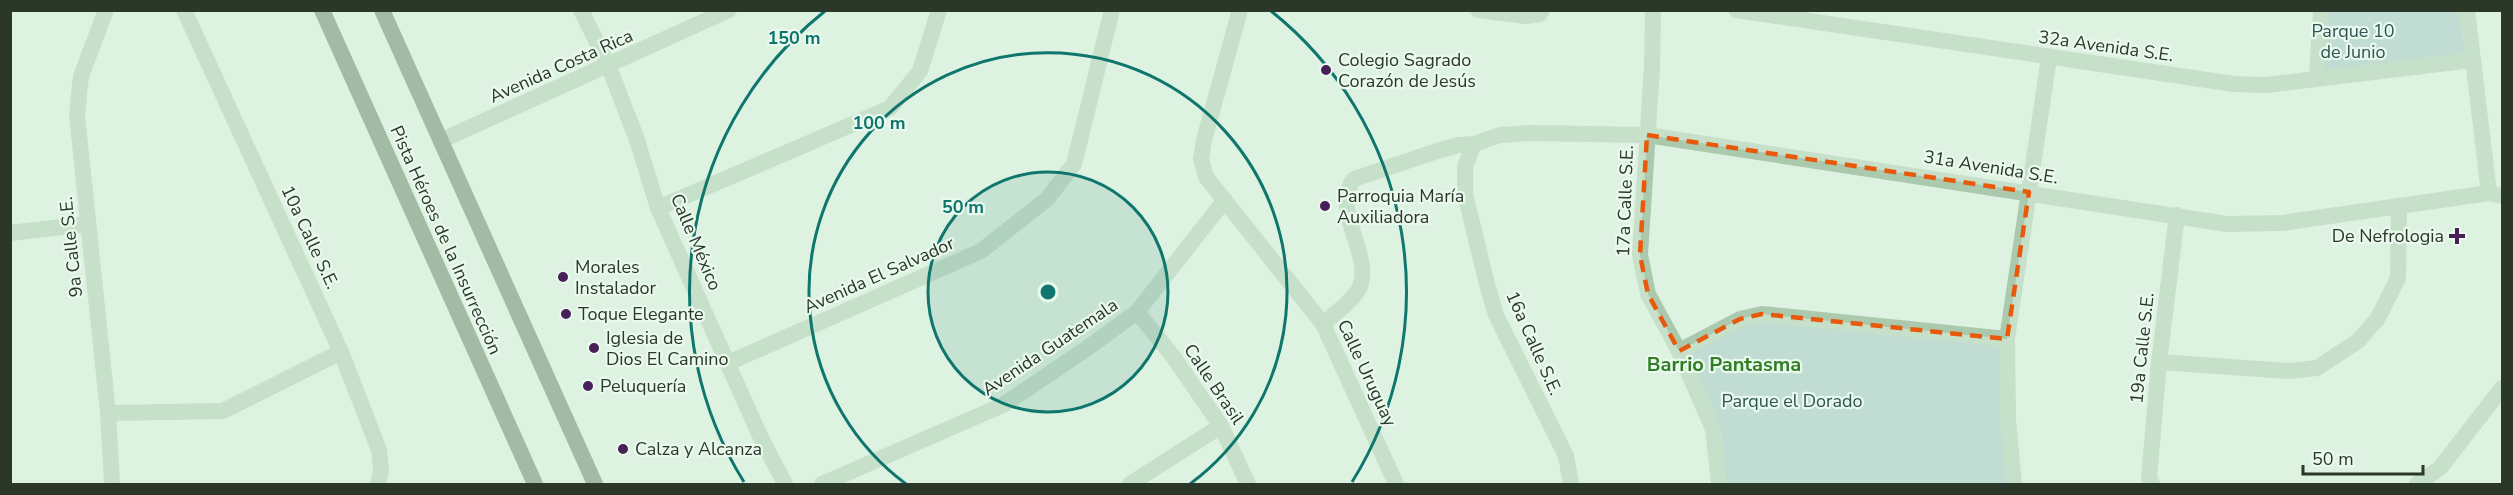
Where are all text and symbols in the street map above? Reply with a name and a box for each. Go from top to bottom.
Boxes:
park label: Parque 10 de Junio [2311,19,2395,64]
street label: Avenida Costa Rica [485,24,637,108]
street label: 32a Avenida S.E. [2037,25,2175,67]
text: 150 m [767,26,821,50]
place label: Colegio Sagrado Corazón de Jesús [1338,48,1476,93]
marker: Colegio Sagrado Corazón de Jesús [1319,63,1333,77]
text: 100 m [852,111,906,135]
street label: Pista Héroes de la Insurrección [385,122,507,358]
street label: 17a Calle S.E. [1611,145,1639,257]
street label: 31a Avenida S.E. [1922,145,2060,189]
street label: 10a Calle S.E. [276,181,344,293]
place label: Parroquia María Auxiliadora [1337,184,1464,229]
street label: Calle México [665,190,727,294]
text: 50 m [942,195,984,219]
street label: 9a Calle S.E. [54,196,88,298]
marker: Parroquia María Auxiliadora [1318,199,1332,213]
place label: De Nefrologia [2332,224,2444,248]
marker: De Nefrologia [2448,227,2466,245]
street label: Avenida El Salvador [800,231,958,319]
place label: Morales Instalador [575,255,657,300]
marker: Morales Instalador [556,270,570,284]
centre of rings [1038,282,1058,302]
street label: 16a Calle S.E. [1500,287,1568,399]
street label: 19a Calle S.E. [2124,291,2160,405]
street label: Avenida Guatemala [977,293,1123,401]
place label: Toque Elegante [578,302,704,326]
marker: Toque Elegante [559,307,573,321]
street label: Calle Uruguay [1332,316,1403,431]
place label: Iglesia de Dios El Camino [606,326,728,371]
street label: Calle Brasil [1178,339,1250,430]
marker: Iglesia de Dios El Camino [587,341,601,355]
district label: Barrio Pantasma [1647,351,1801,378]
place label: Peluquería [600,374,686,398]
marker: Peluquería [581,379,595,393]
park label: Parque el Dorado [1722,389,1862,413]
place label: Calza y Alcanza [635,437,762,461]
scale bar [2303,438,2423,476]
marker: Calza y Alcanza [616,442,630,456]
text: 50 m [2312,447,2354,471]

